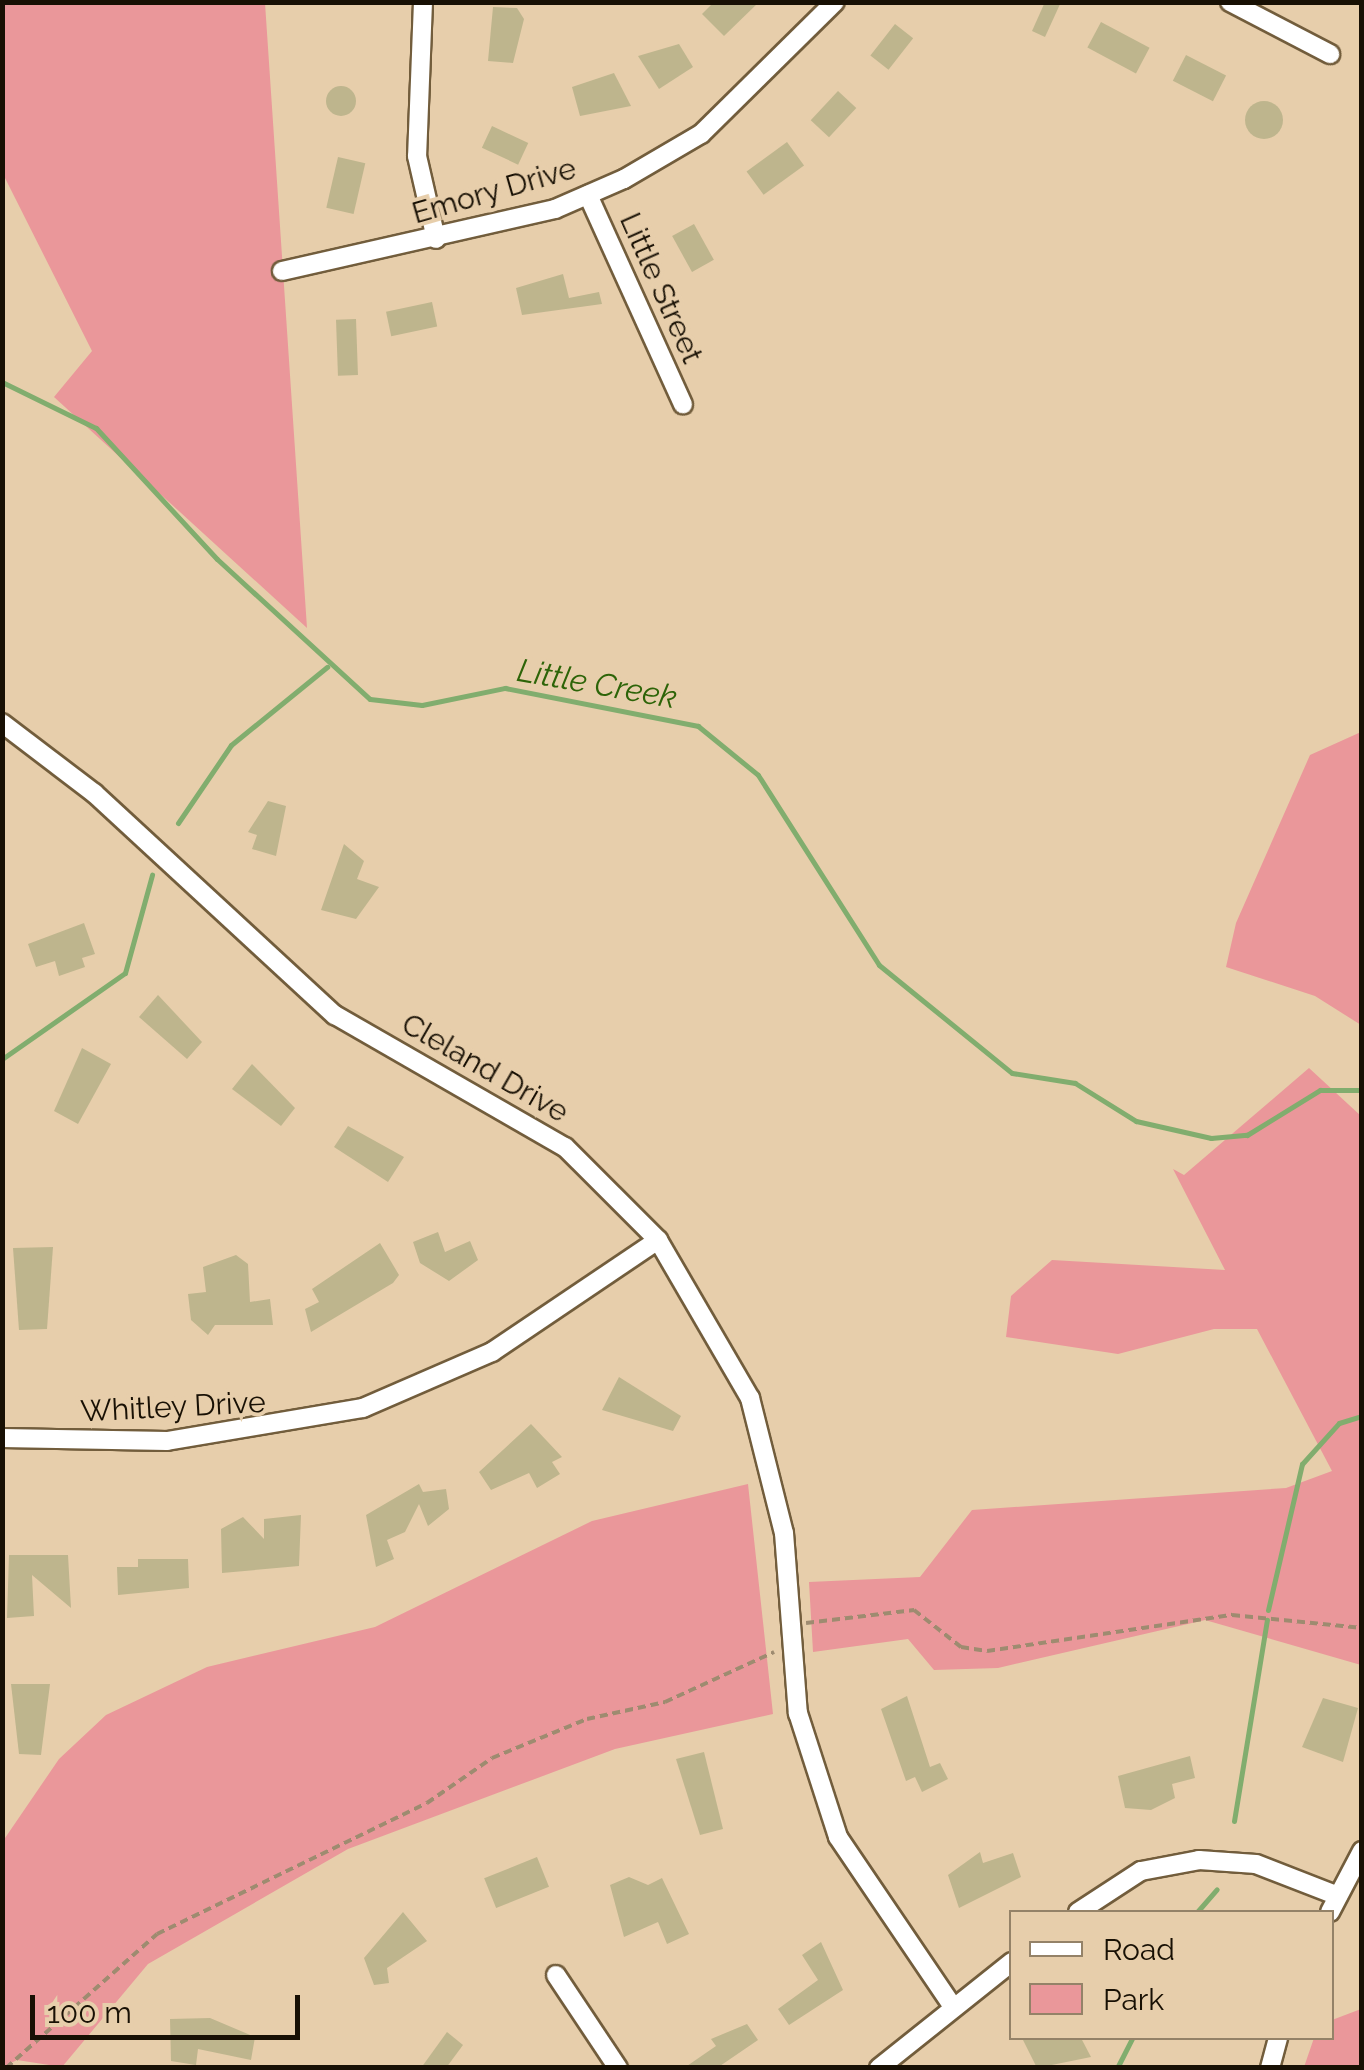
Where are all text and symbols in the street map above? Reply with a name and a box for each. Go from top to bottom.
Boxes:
street label: Emory Drive [408,150,580,232]
street label: Little Street [612,207,710,369]
water label: Little Creek [514,651,680,717]
street label: Cleland Drive [395,1006,575,1130]
street label: Whitley Drive [79,1384,267,1430]
legend [1009,1910,1334,2040]
text: Road [1103,1932,1175,1967]
scale bar [35,1975,305,2037]
text: Park [1103,1982,1164,2017]
text: 100 m [47,1995,132,2030]

